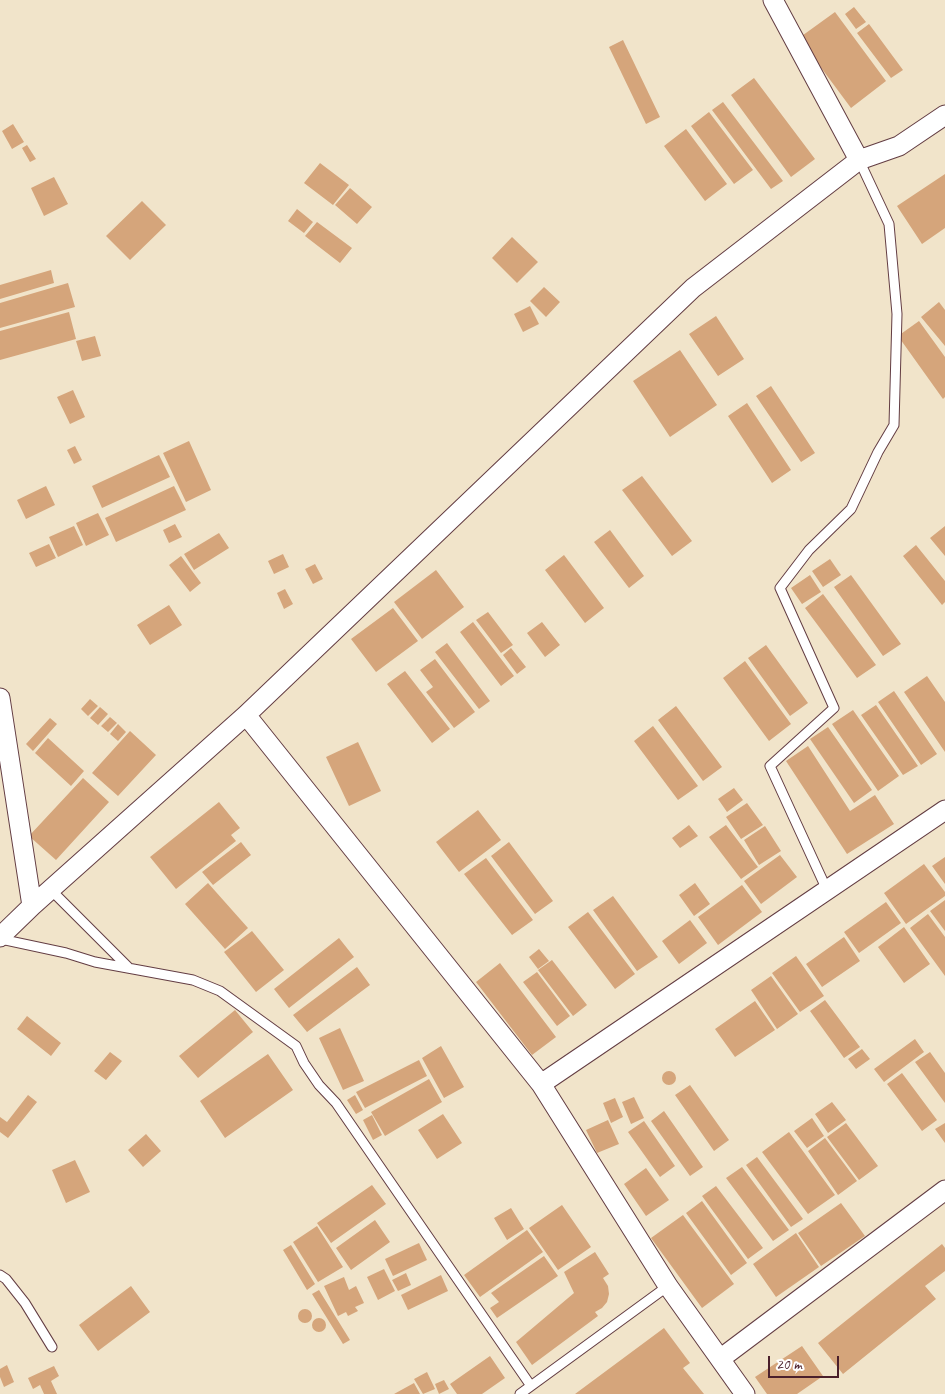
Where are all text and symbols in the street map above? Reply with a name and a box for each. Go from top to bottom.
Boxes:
scale bar [770,1346,841,1378]
text: 20 m [776,1355,802,1374]

